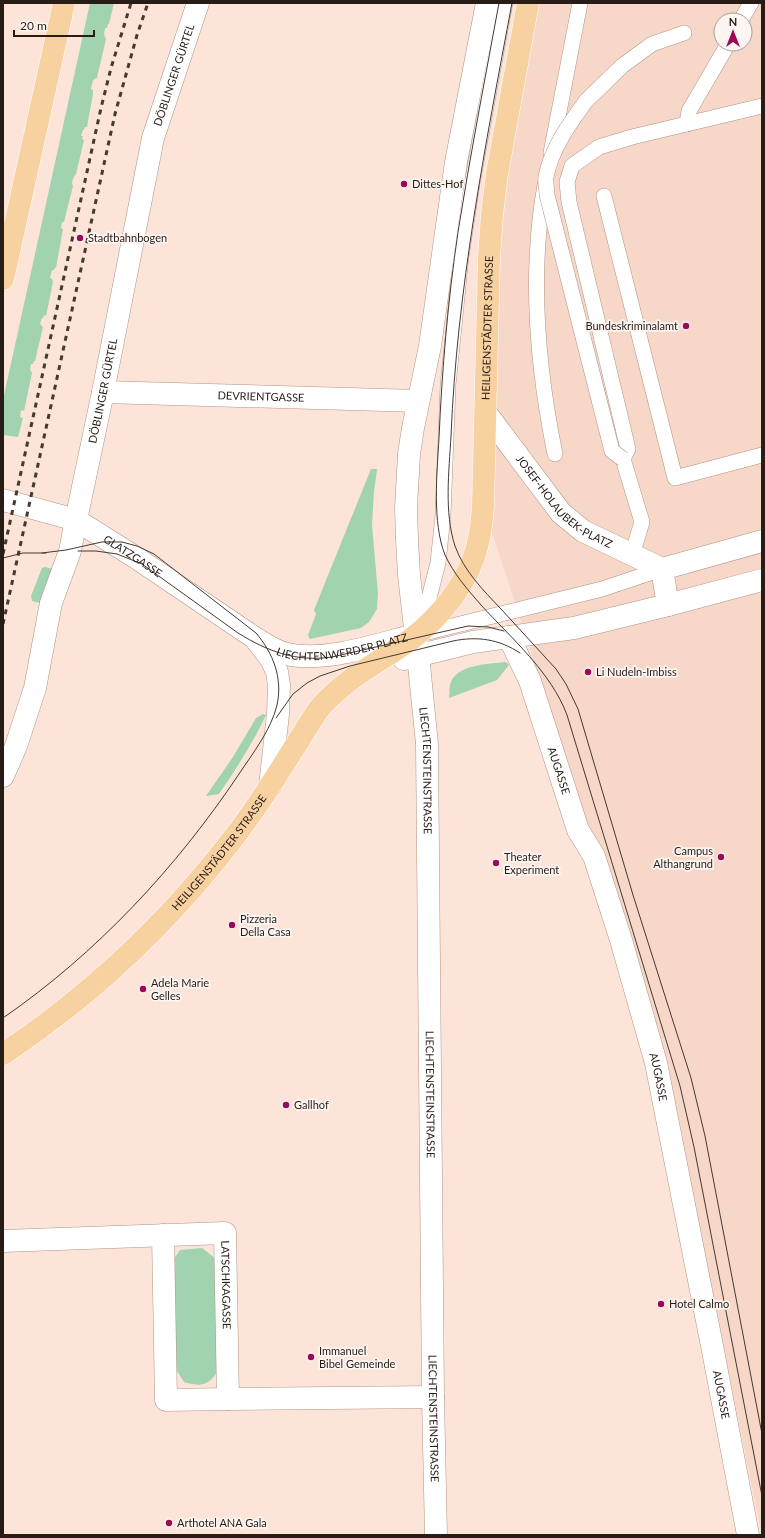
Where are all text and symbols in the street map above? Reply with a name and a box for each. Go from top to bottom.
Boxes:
scale bar [14,12,94,38]
north arrow [713,12,753,52]
text: N [729,15,737,28]
text: 20 m [20,18,47,33]
street label: DÖBLINGER GÜRTEL [150,22,197,128]
place label: Dittes-Hof [412,177,463,190]
marker: Dittes-Hof [399,179,409,189]
place label: Stadtbahnbogen [88,231,167,244]
marker: Stadtbahnbogen [75,233,85,243]
street label: HEILIGENSTÄDTER STRASSE [479,256,495,400]
place label: Bundeskriminalamt [585,319,678,332]
marker: Bundeskriminalamt [681,321,691,331]
street label: DÖBLINGER GÜRTEL [85,337,120,444]
street label: DEVRIENTGASSE [217,388,305,404]
street label: JOSEF-HOLAUBEK-PLATZ [514,452,615,550]
street label: GLATZGASSE [101,532,165,579]
street label: LIECHTENWERDER PLATZ [275,630,409,662]
place label: Li Nudeln-Imbiss [596,665,677,678]
marker: Li Nudeln-Imbiss [583,667,593,677]
street label: LIECHTENSTEINSTRASSE [417,706,435,834]
street label: AUGASSE [546,745,573,796]
street label: HEILIGENSTÄDTER STRASSE [169,792,269,913]
place label: Campus Althangrund [653,844,713,870]
place label: Theater Experiment [504,850,559,876]
marker: Campus Althangrund [716,852,726,862]
marker: Theater Experiment [491,858,501,868]
place label: Pizzeria Della Casa [240,912,291,938]
marker: Pizzeria Della Casa [227,920,237,930]
place label: Adela Marie Gelles [151,976,209,1002]
marker: Adela Marie Gelles [138,984,148,994]
street label: LIECHTENSTEINSTRASSE [424,1031,438,1158]
street label: AUGASSE [647,1051,670,1102]
place label: Gallhof [294,1098,329,1111]
marker: Gallhof [281,1100,291,1110]
street label: LATSCHKAGASSE [219,1240,234,1329]
place label: Hotel Calmo [669,1297,729,1310]
marker: Hotel Calmo [656,1299,666,1309]
place label: Immanuel Bibel Gemeinde [319,1344,396,1370]
marker: Immanuel Bibel Gemeinde [306,1352,316,1362]
street label: LIECHTENSTEINSTRASSE [427,1355,442,1482]
street label: AUGASSE [711,1369,733,1420]
place label: Arthotel ANA Gala [177,1516,267,1529]
marker: Arthotel ANA Gala [164,1518,174,1528]

